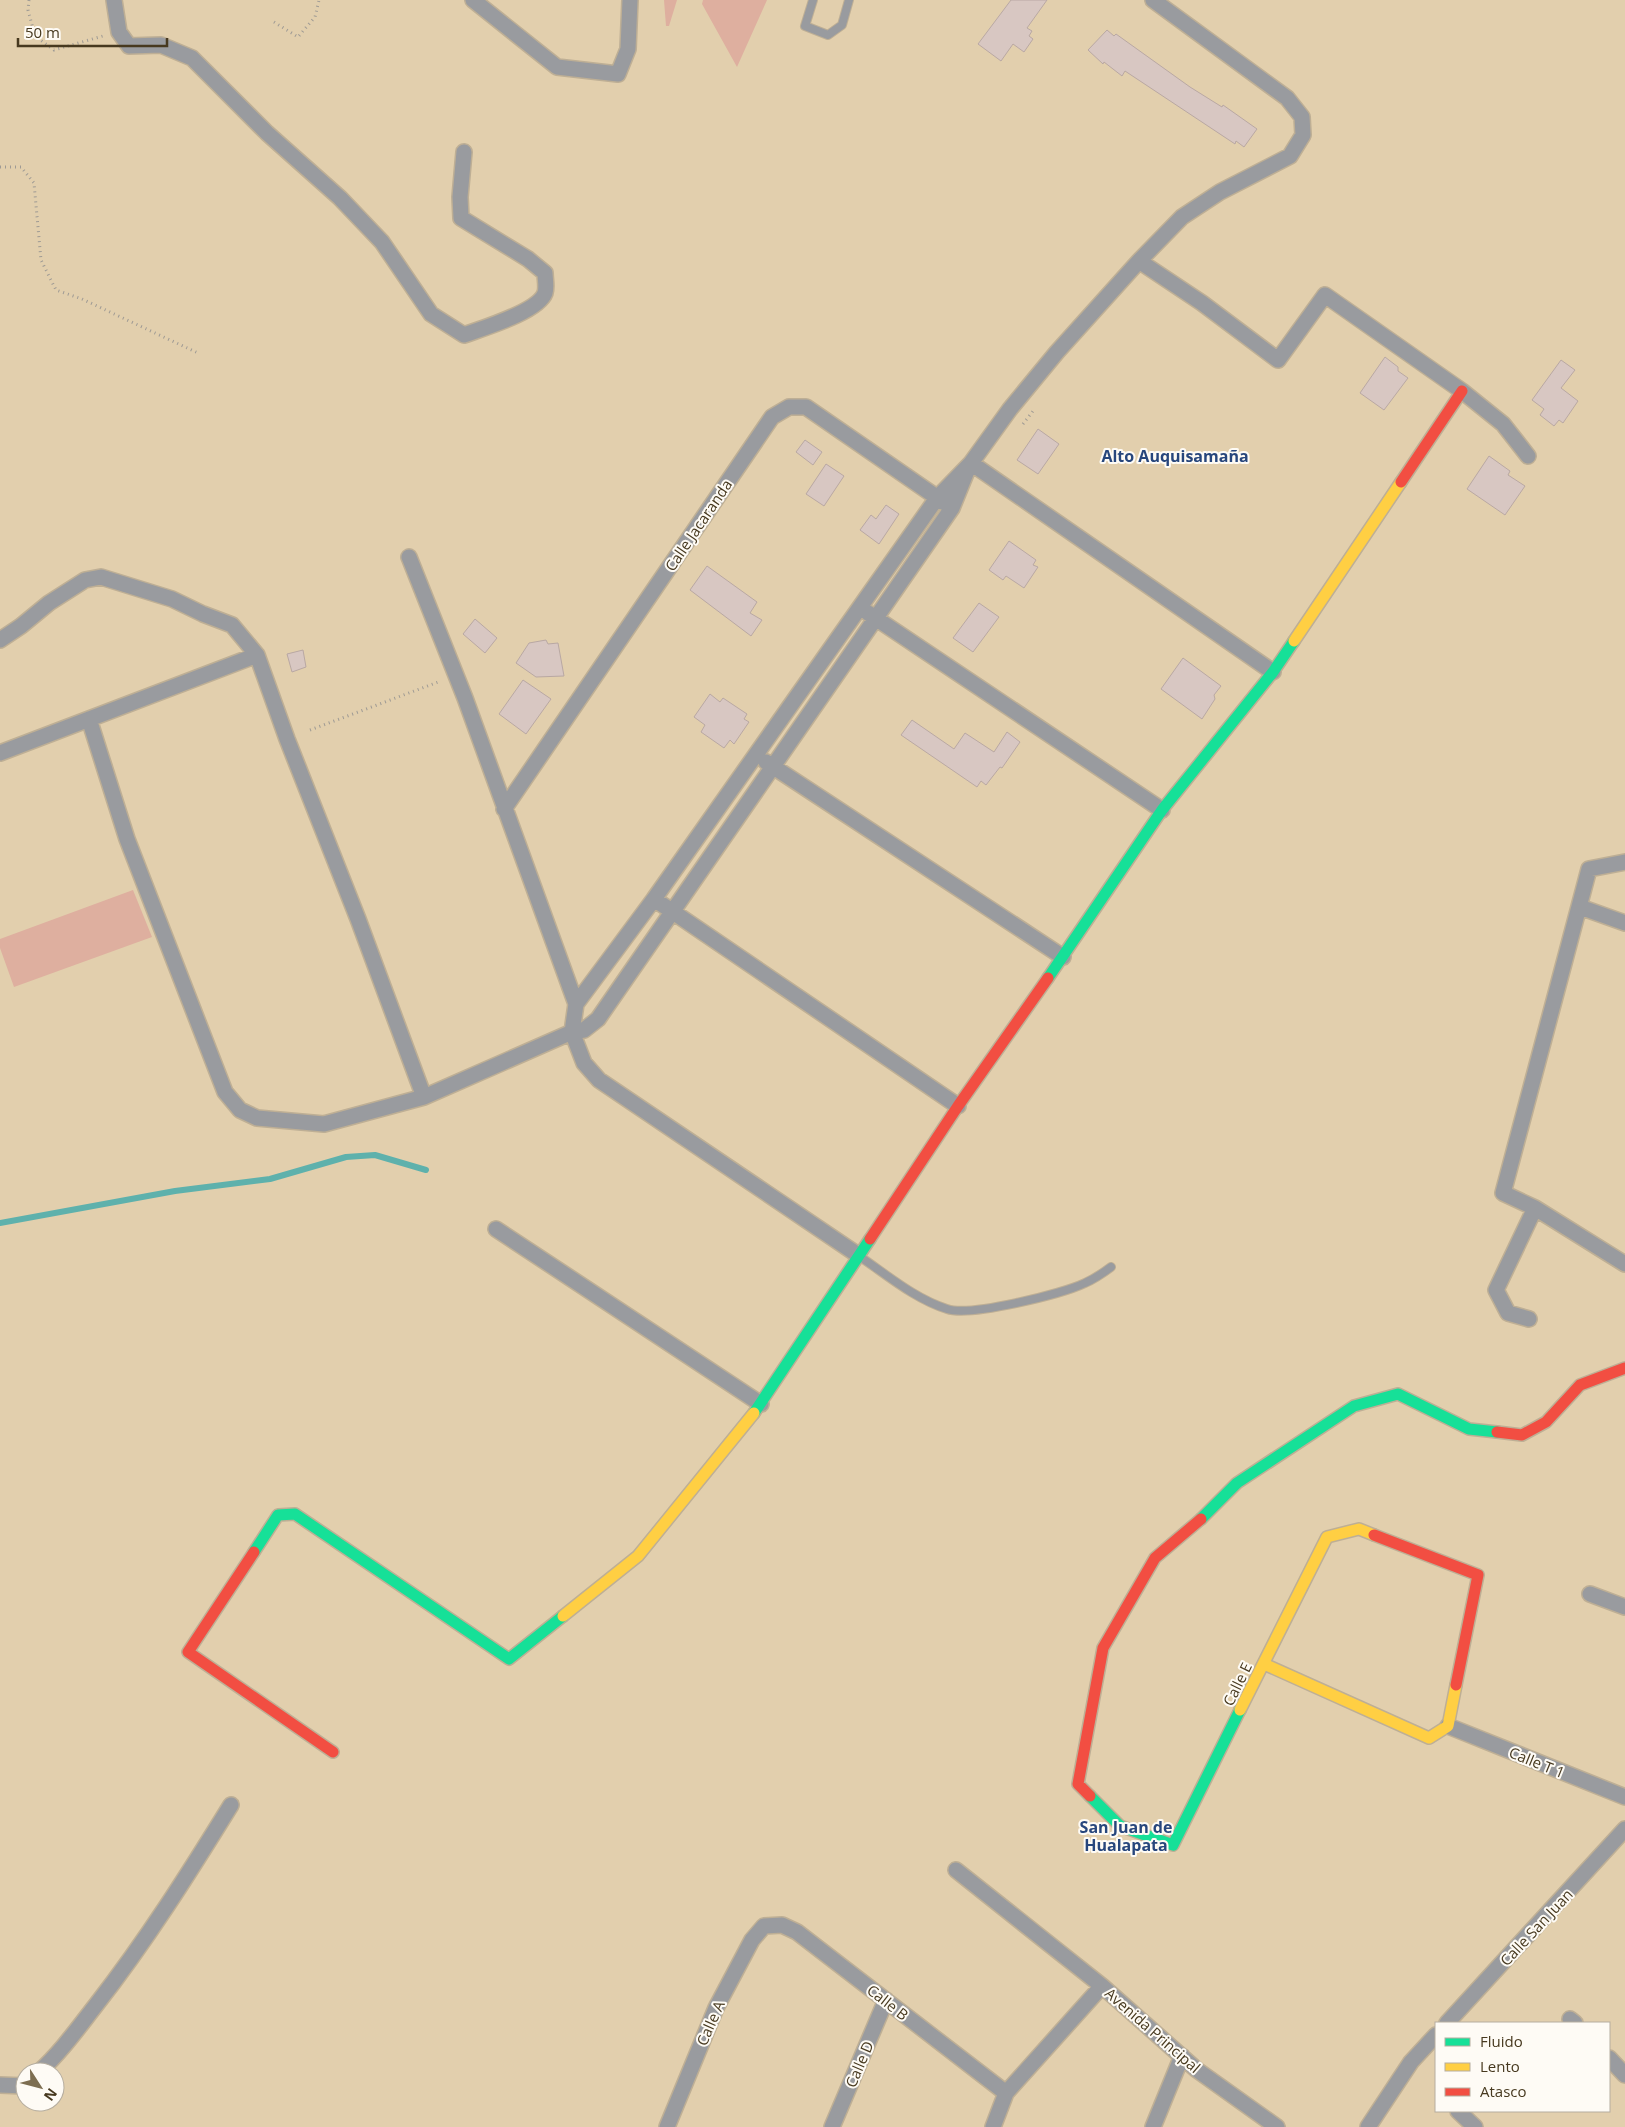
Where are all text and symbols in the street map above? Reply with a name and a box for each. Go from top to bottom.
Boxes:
scale bar [18,15,166,47]
text: 50 m [25,22,60,42]
district label: Alto Auquisamaña [1101,445,1249,467]
street label: Calle Jacaranda [660,475,736,575]
street label: Calle E [1218,1659,1256,1709]
street label: Calle T 1 [1506,1742,1568,1782]
district label: San Juan de Hualapata [1080,1816,1172,1856]
street label: Calle San Juan [1495,1884,1577,1970]
street label: Calle B [863,1980,913,2024]
street label: Avenida Principal [1101,1983,1205,2077]
street label: Calle A [691,1997,729,2049]
legend [1435,2022,1610,2112]
text: Fluido [1480,2031,1523,2051]
street label: Calle D [840,2038,878,2090]
text: Lento [1480,2056,1520,2076]
north arrow [15,2062,65,2112]
text: Atasco [1480,2081,1527,2101]
text: N [40,2085,62,2105]

